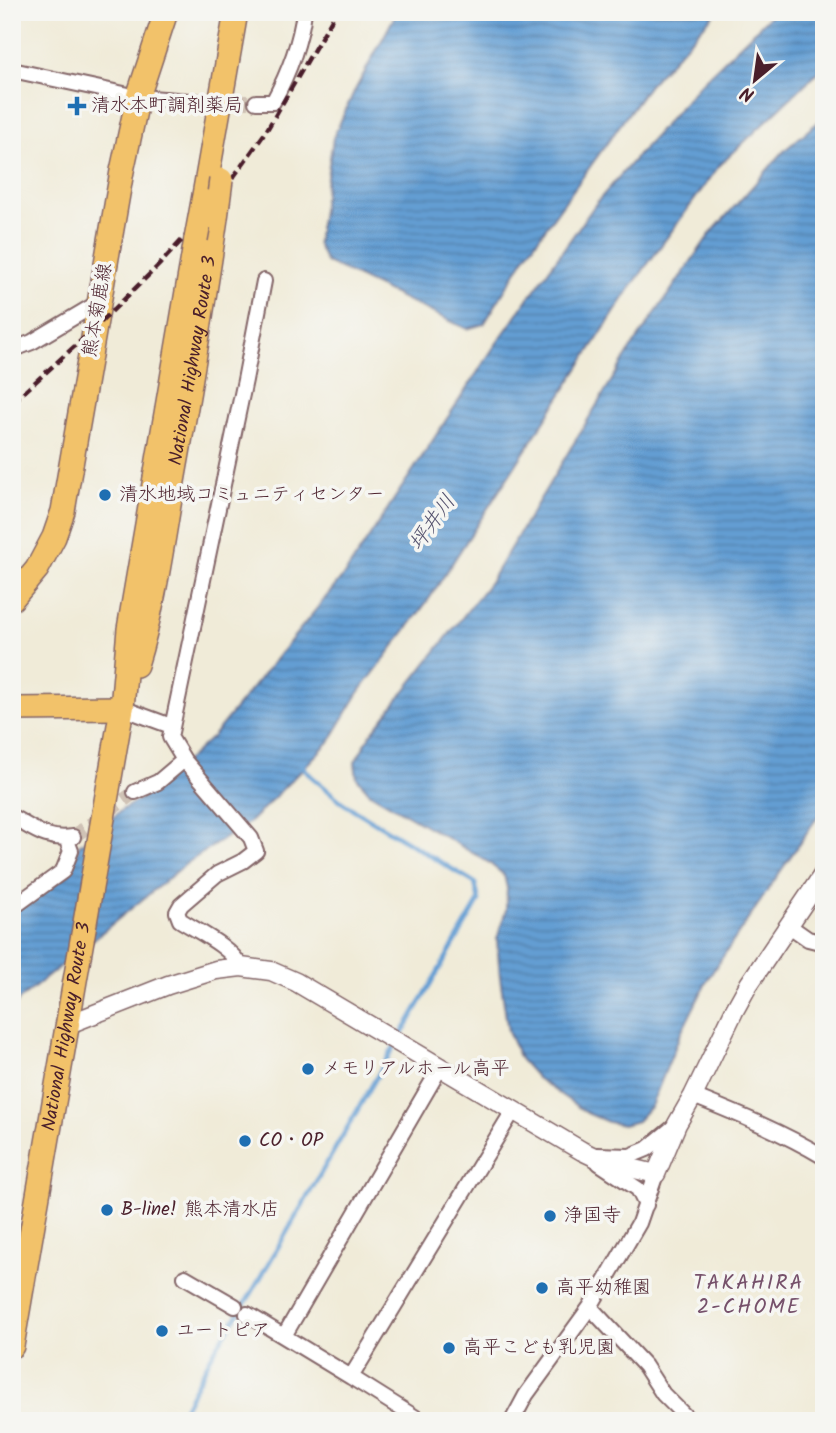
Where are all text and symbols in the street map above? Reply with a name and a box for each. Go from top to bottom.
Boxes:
north arrow [720,46,790,116]
text: N [735,77,760,109]
place label: 清水本町調剤薬局 [91,91,243,121]
marker: 清水本町調剤薬局 [69,98,85,114]
street label: National Highway Route 3 [161,254,225,468]
street label: 熊本菊鹿線 [75,261,121,359]
place label: 清水地域コミュニティセンター [119,480,384,510]
marker: 清水地域コミュニティセンター [97,487,113,503]
water label: 坪井川 [401,488,465,558]
street label: National Highway Route 3 [34,920,100,1134]
place label: メモリアルホール高平 [322,1054,510,1084]
marker: メモリアルホール高平 [300,1061,316,1077]
place label: CO・OP [259,1126,324,1156]
marker: CO・OP [237,1133,253,1149]
place label: B-line! 熊本清水店 [121,1195,279,1225]
place label: 浄国寺 [564,1201,621,1231]
marker: B-line! 熊本清水店 [99,1202,115,1218]
marker: 浄国寺 [542,1208,558,1224]
district label: TAKAHIRA 2-CHOME [694,1267,804,1324]
place label: 高平幼稚園 [556,1273,651,1303]
marker: 高平幼稚園 [534,1280,550,1296]
place label: ユートピア [176,1316,270,1346]
marker: ユートピア [154,1323,170,1339]
place label: 高平こども乳児園 [463,1333,615,1363]
marker: 高平こども乳児園 [441,1340,457,1356]

